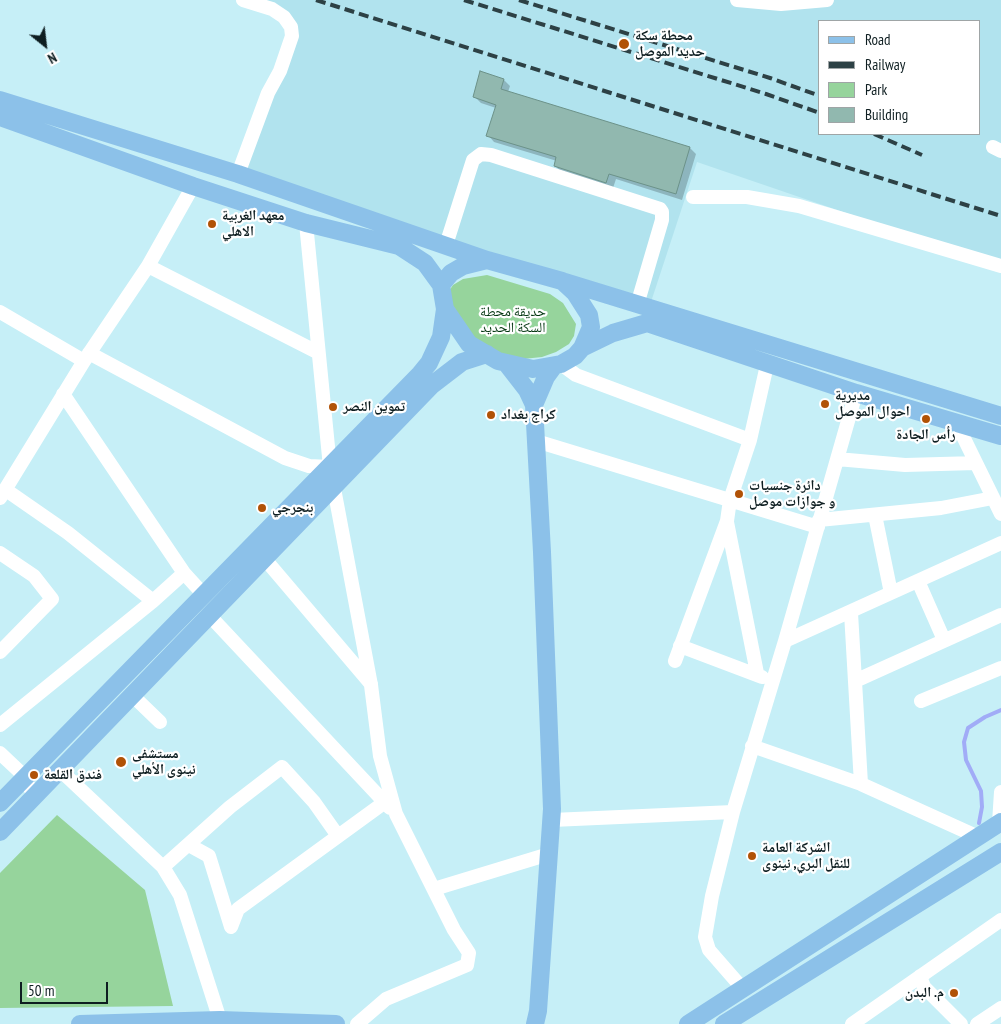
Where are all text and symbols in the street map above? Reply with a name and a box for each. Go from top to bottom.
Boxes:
north arrow [20,20,70,70]
legend [818,20,981,135]
place label: محطة سكة حديد الموصل [635,28,705,60]
text: Road [865,30,891,49]
marker: محطة سكة حديد الموصل [617,37,631,51]
text: N [45,48,60,68]
text: Railway [865,55,905,74]
text: Park [865,80,887,99]
text: Building [865,105,908,124]
place label: معهد الغربية الاهلي [222,208,284,240]
marker: معهد الغربية الاهلي [206,218,218,230]
park label: حديقة محطة السكة الحديد [480,304,546,336]
place label: مديرية احوال الموصل [835,388,910,421]
marker: مديرية احوال الموصل [819,398,831,410]
place label: تموين النصر [343,399,405,415]
marker: تموين النصر [327,401,339,413]
place label: كراج بغداد [501,407,556,423]
marker: كراج بغداد [485,409,497,421]
marker: رأس الجادة [920,413,932,425]
place label: رأس الجادة [896,427,956,443]
place label: دائرة جنسيات و جوازات موصل [749,478,835,511]
marker: دائرة جنسيات و جوازات موصل [733,488,745,500]
place label: بنجرجي [272,500,313,516]
marker: بنجرجي [256,502,268,514]
place label: مستشفى نينوى الأهلي [132,746,196,779]
marker: مستشفى نينوى الأهلي [114,755,128,769]
place label: فندق القلعة [44,767,102,783]
marker: فندق القلعة [28,769,40,781]
place label: الشركة العامة للنقل البري, نينوى [762,840,850,872]
marker: الشركة العامة للنقل البري, نينوى [746,850,758,862]
scale bar [22,972,110,1004]
text: 50 m [28,981,54,1000]
place label: م. البدن [905,985,944,1001]
marker: م. البدن [948,987,960,999]

